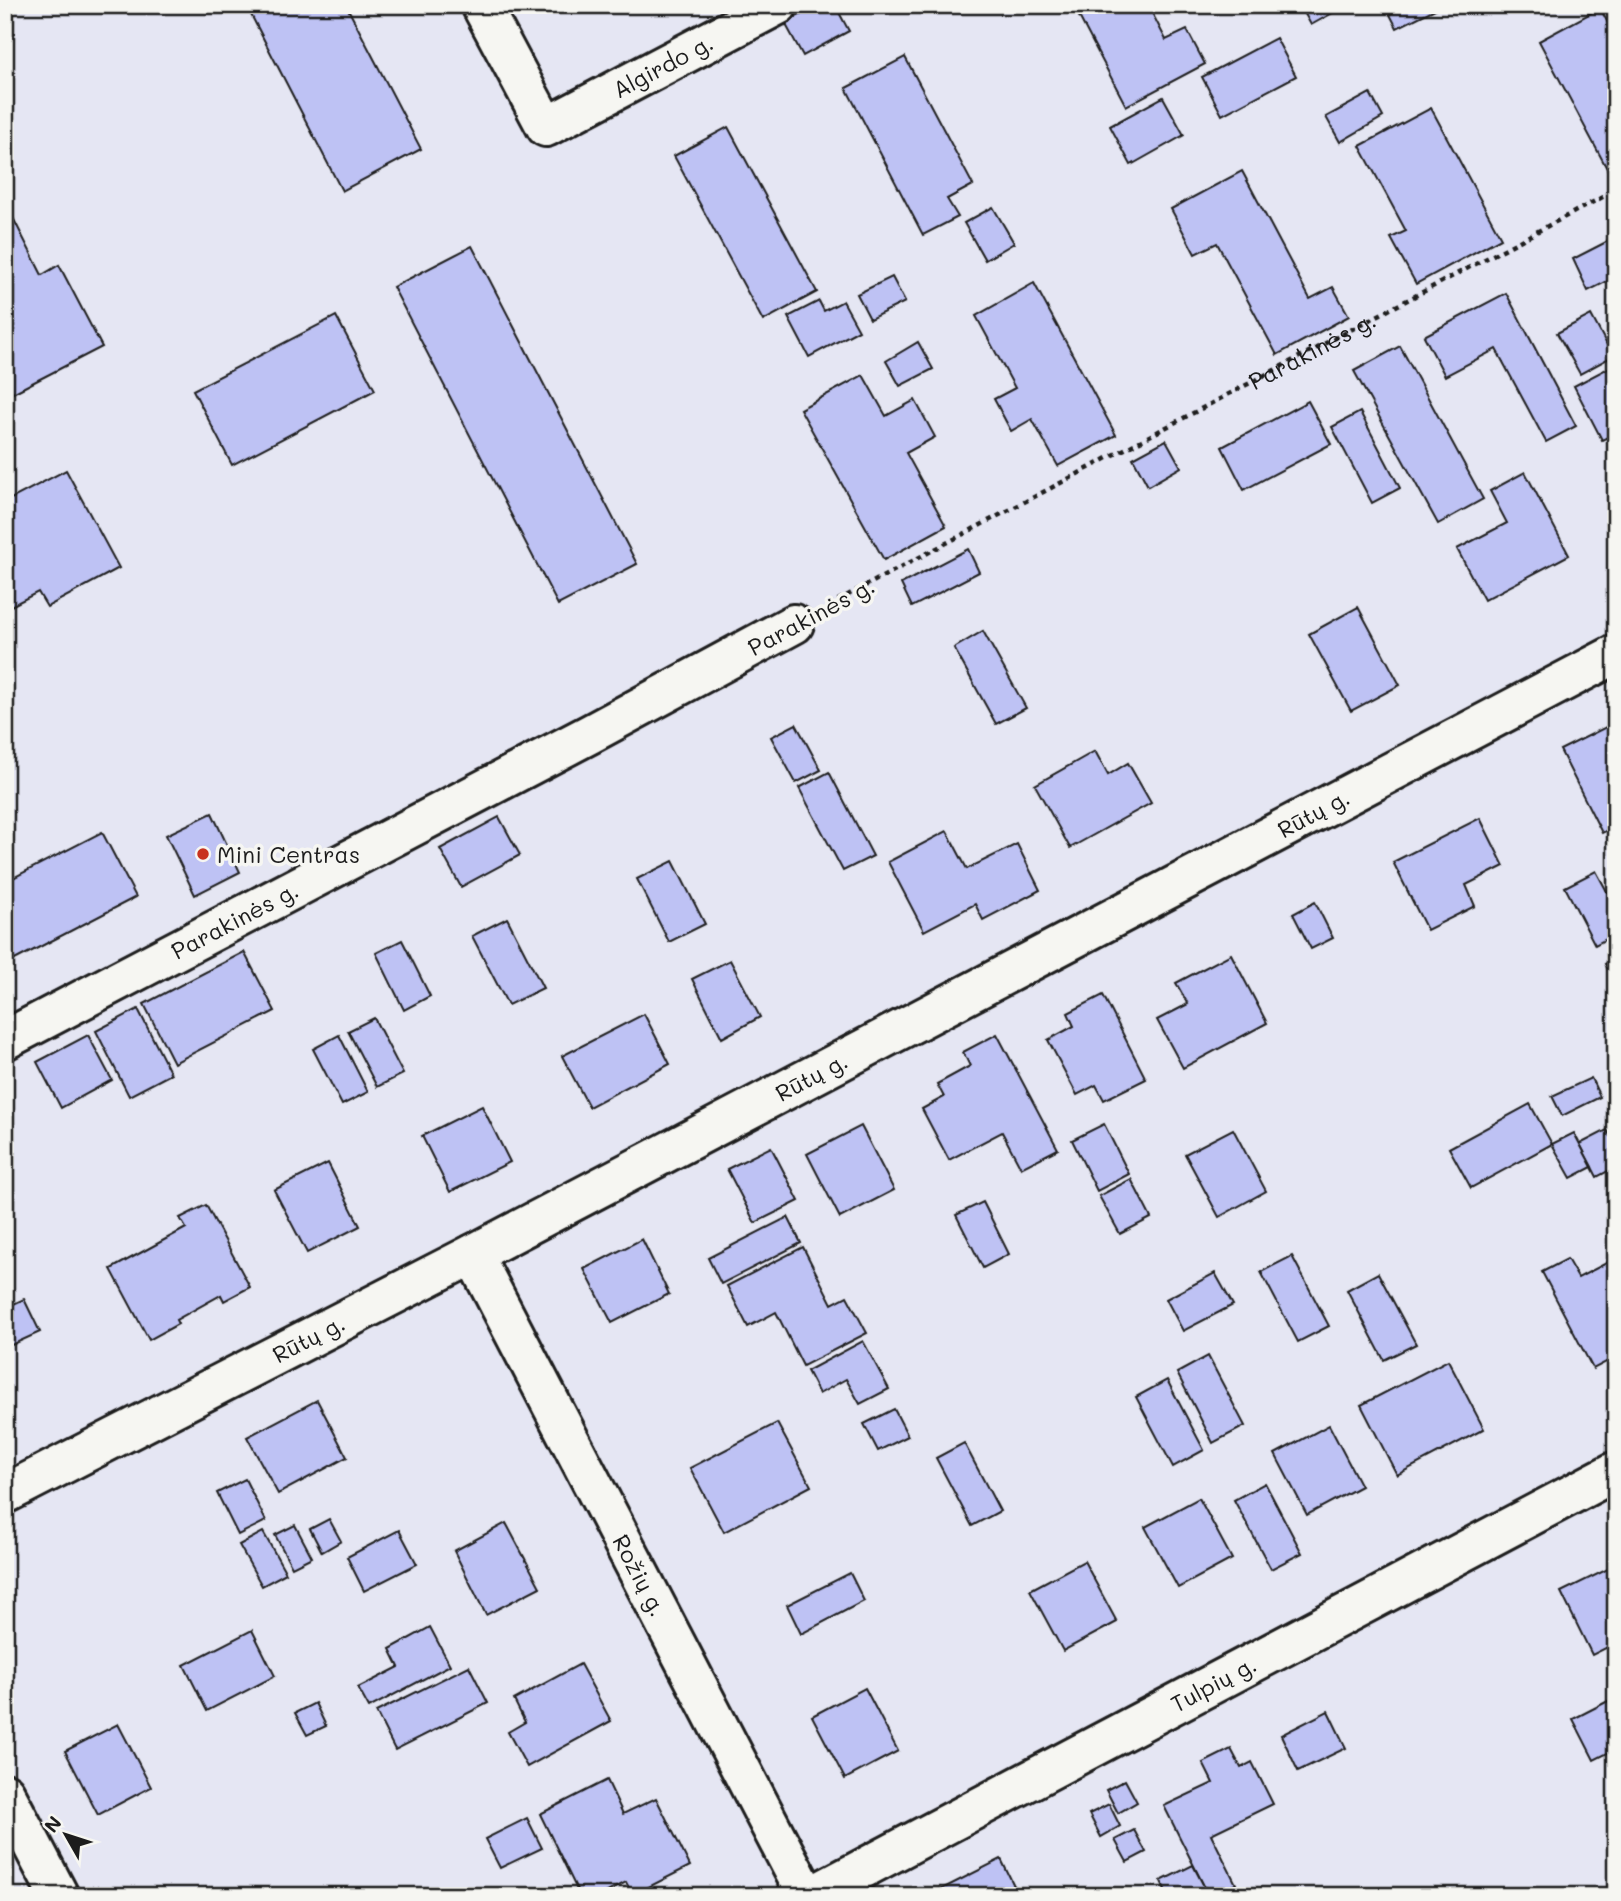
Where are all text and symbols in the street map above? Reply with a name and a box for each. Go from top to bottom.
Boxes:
street label: Algirdo g. [607,27,718,104]
street label: Parakinės g. [1243,304,1381,396]
street label: Parakinės g. [742,570,880,662]
street label: Rūtų g. [1272,782,1355,844]
place label: Mini Centras [217,839,360,869]
marker: Mini Centras [195,846,211,862]
street label: Parakinės g. [166,874,303,966]
street label: Rūtų g. [770,1045,853,1108]
street label: Rūtų g. [267,1307,350,1369]
street label: Rožių g. [606,1529,674,1621]
street label: Tulpių g. [1165,1649,1261,1718]
north arrow [32,1800,102,1870]
text: N [38,1811,67,1837]

